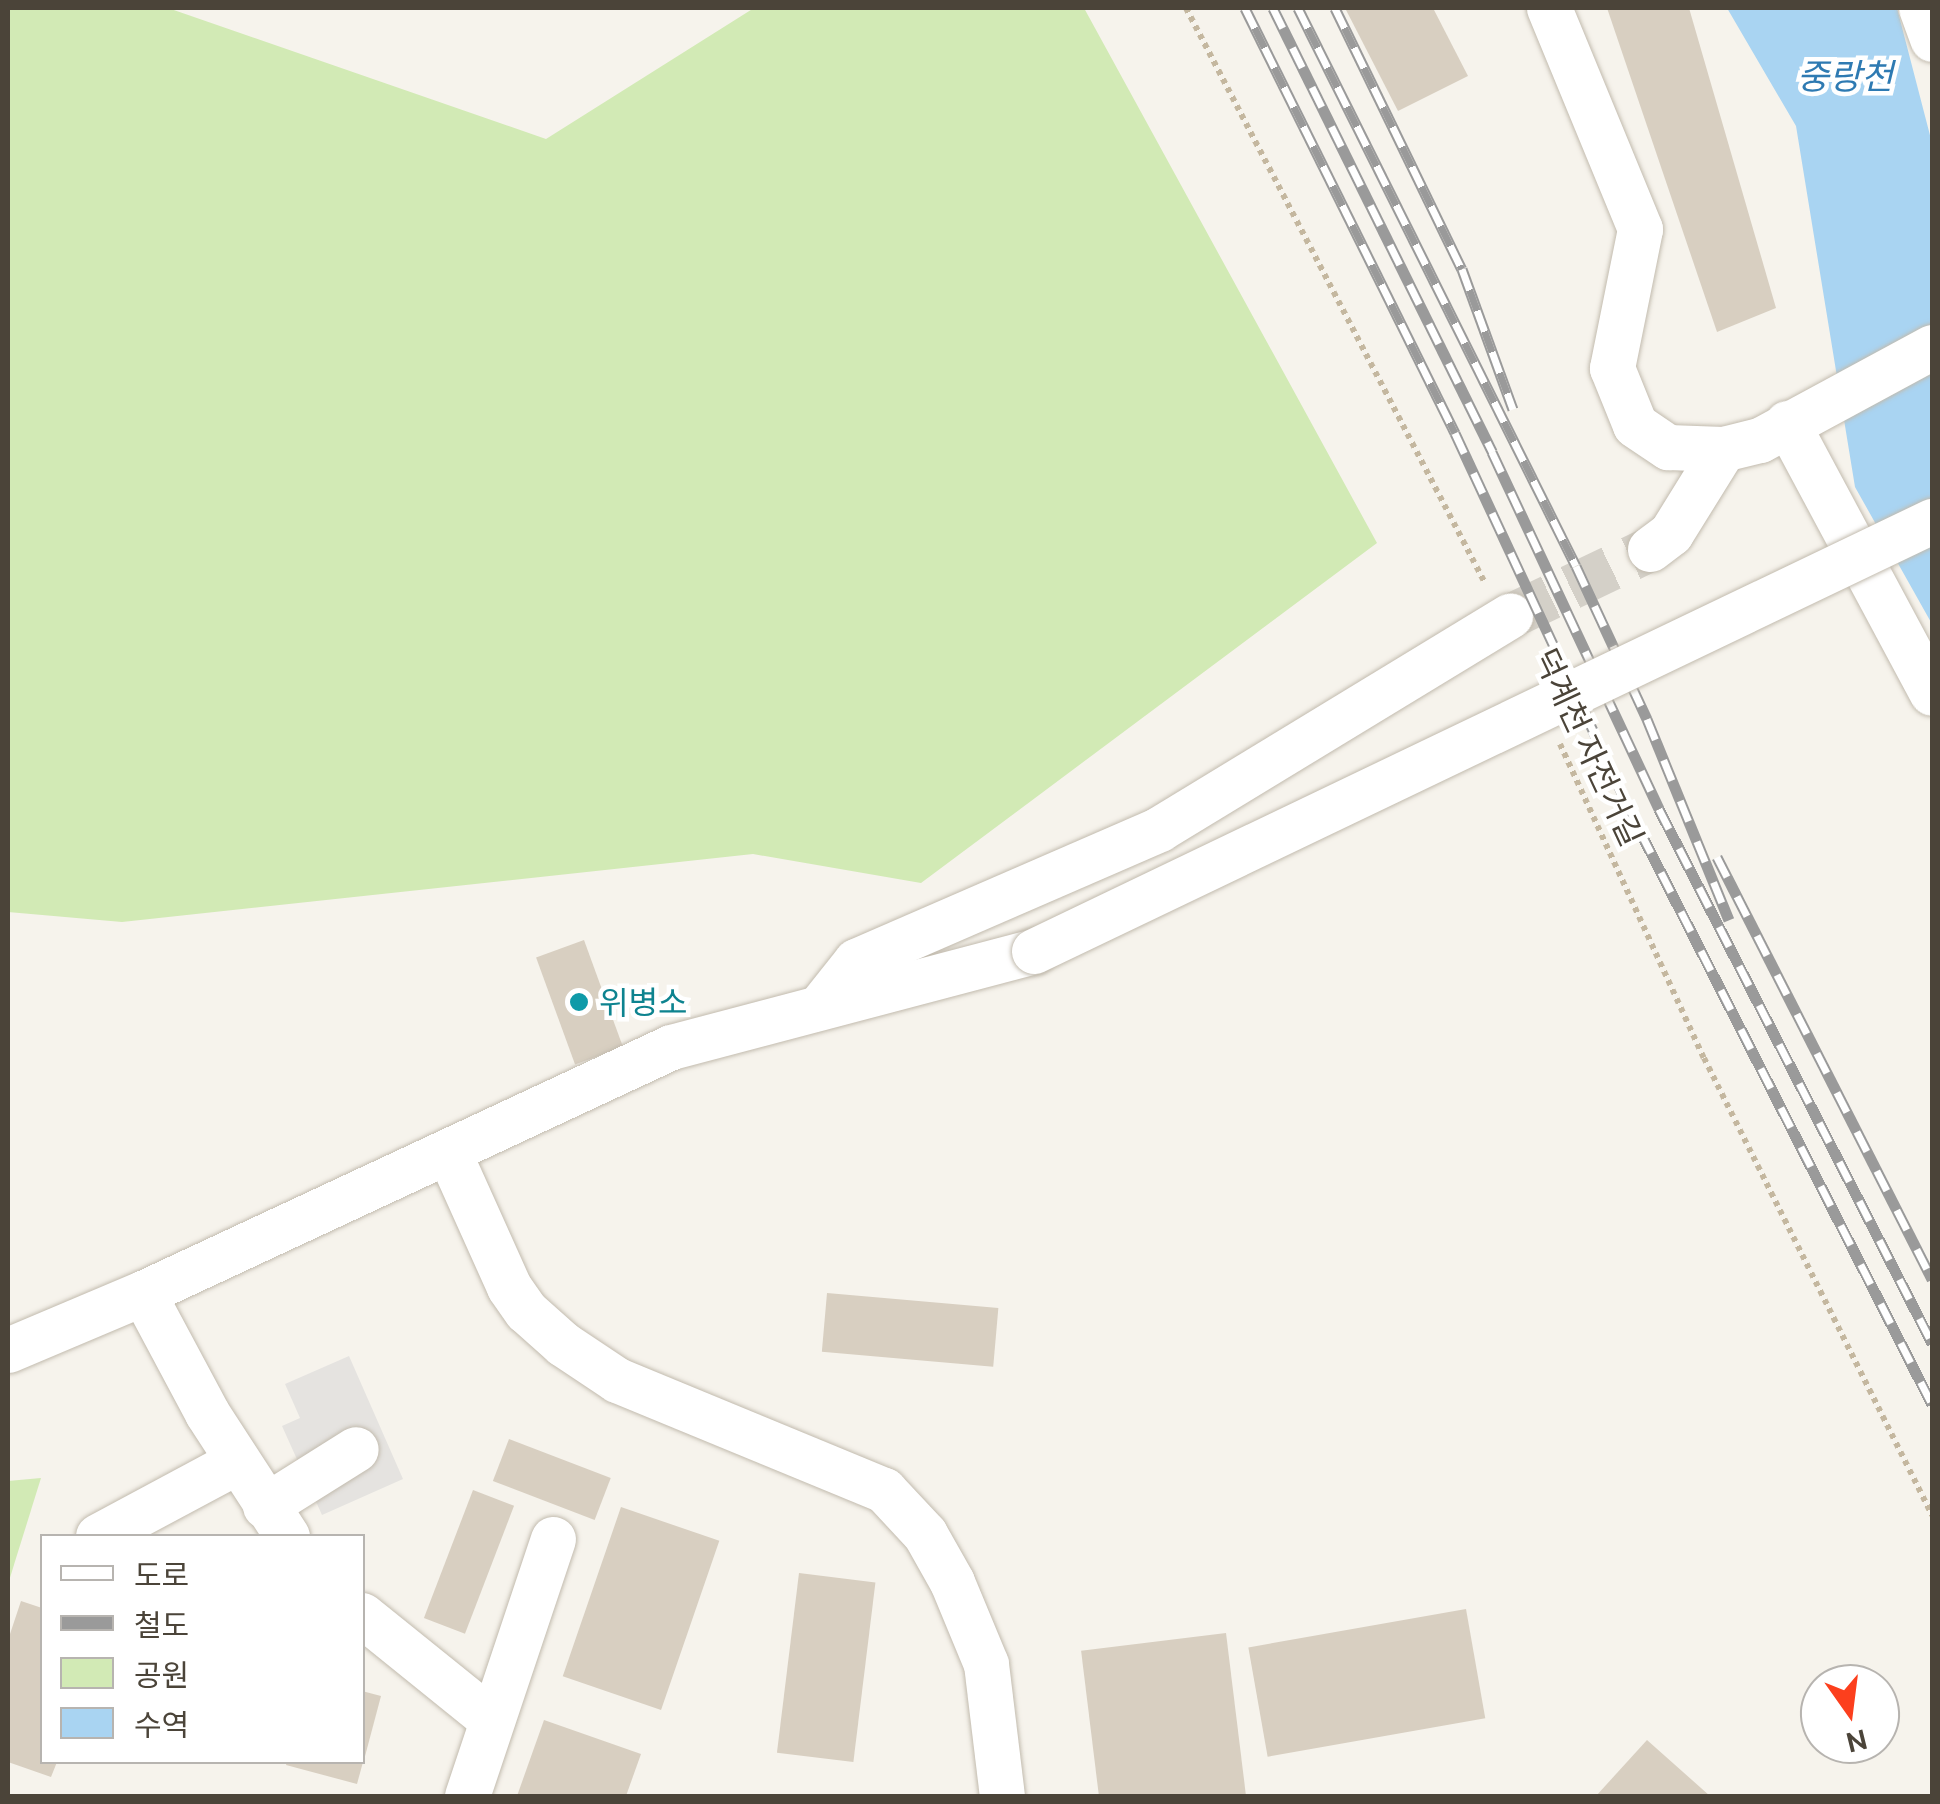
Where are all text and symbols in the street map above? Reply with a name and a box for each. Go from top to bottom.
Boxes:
water label: 중랑천 [1797,55,1893,97]
street label: 덕계천 자전거길 [1527,642,1651,852]
place label: 위병소 [599,983,687,1021]
marker: 위병소 [568,991,590,1013]
legend [40,1534,365,1764]
text: 도로 [134,1558,189,1592]
text: 철도 [134,1608,189,1642]
text: 공원 [134,1658,189,1692]
north arrow [1800,1664,1900,1764]
text: 수역 [134,1708,189,1742]
text: N [1843,1724,1871,1759]

